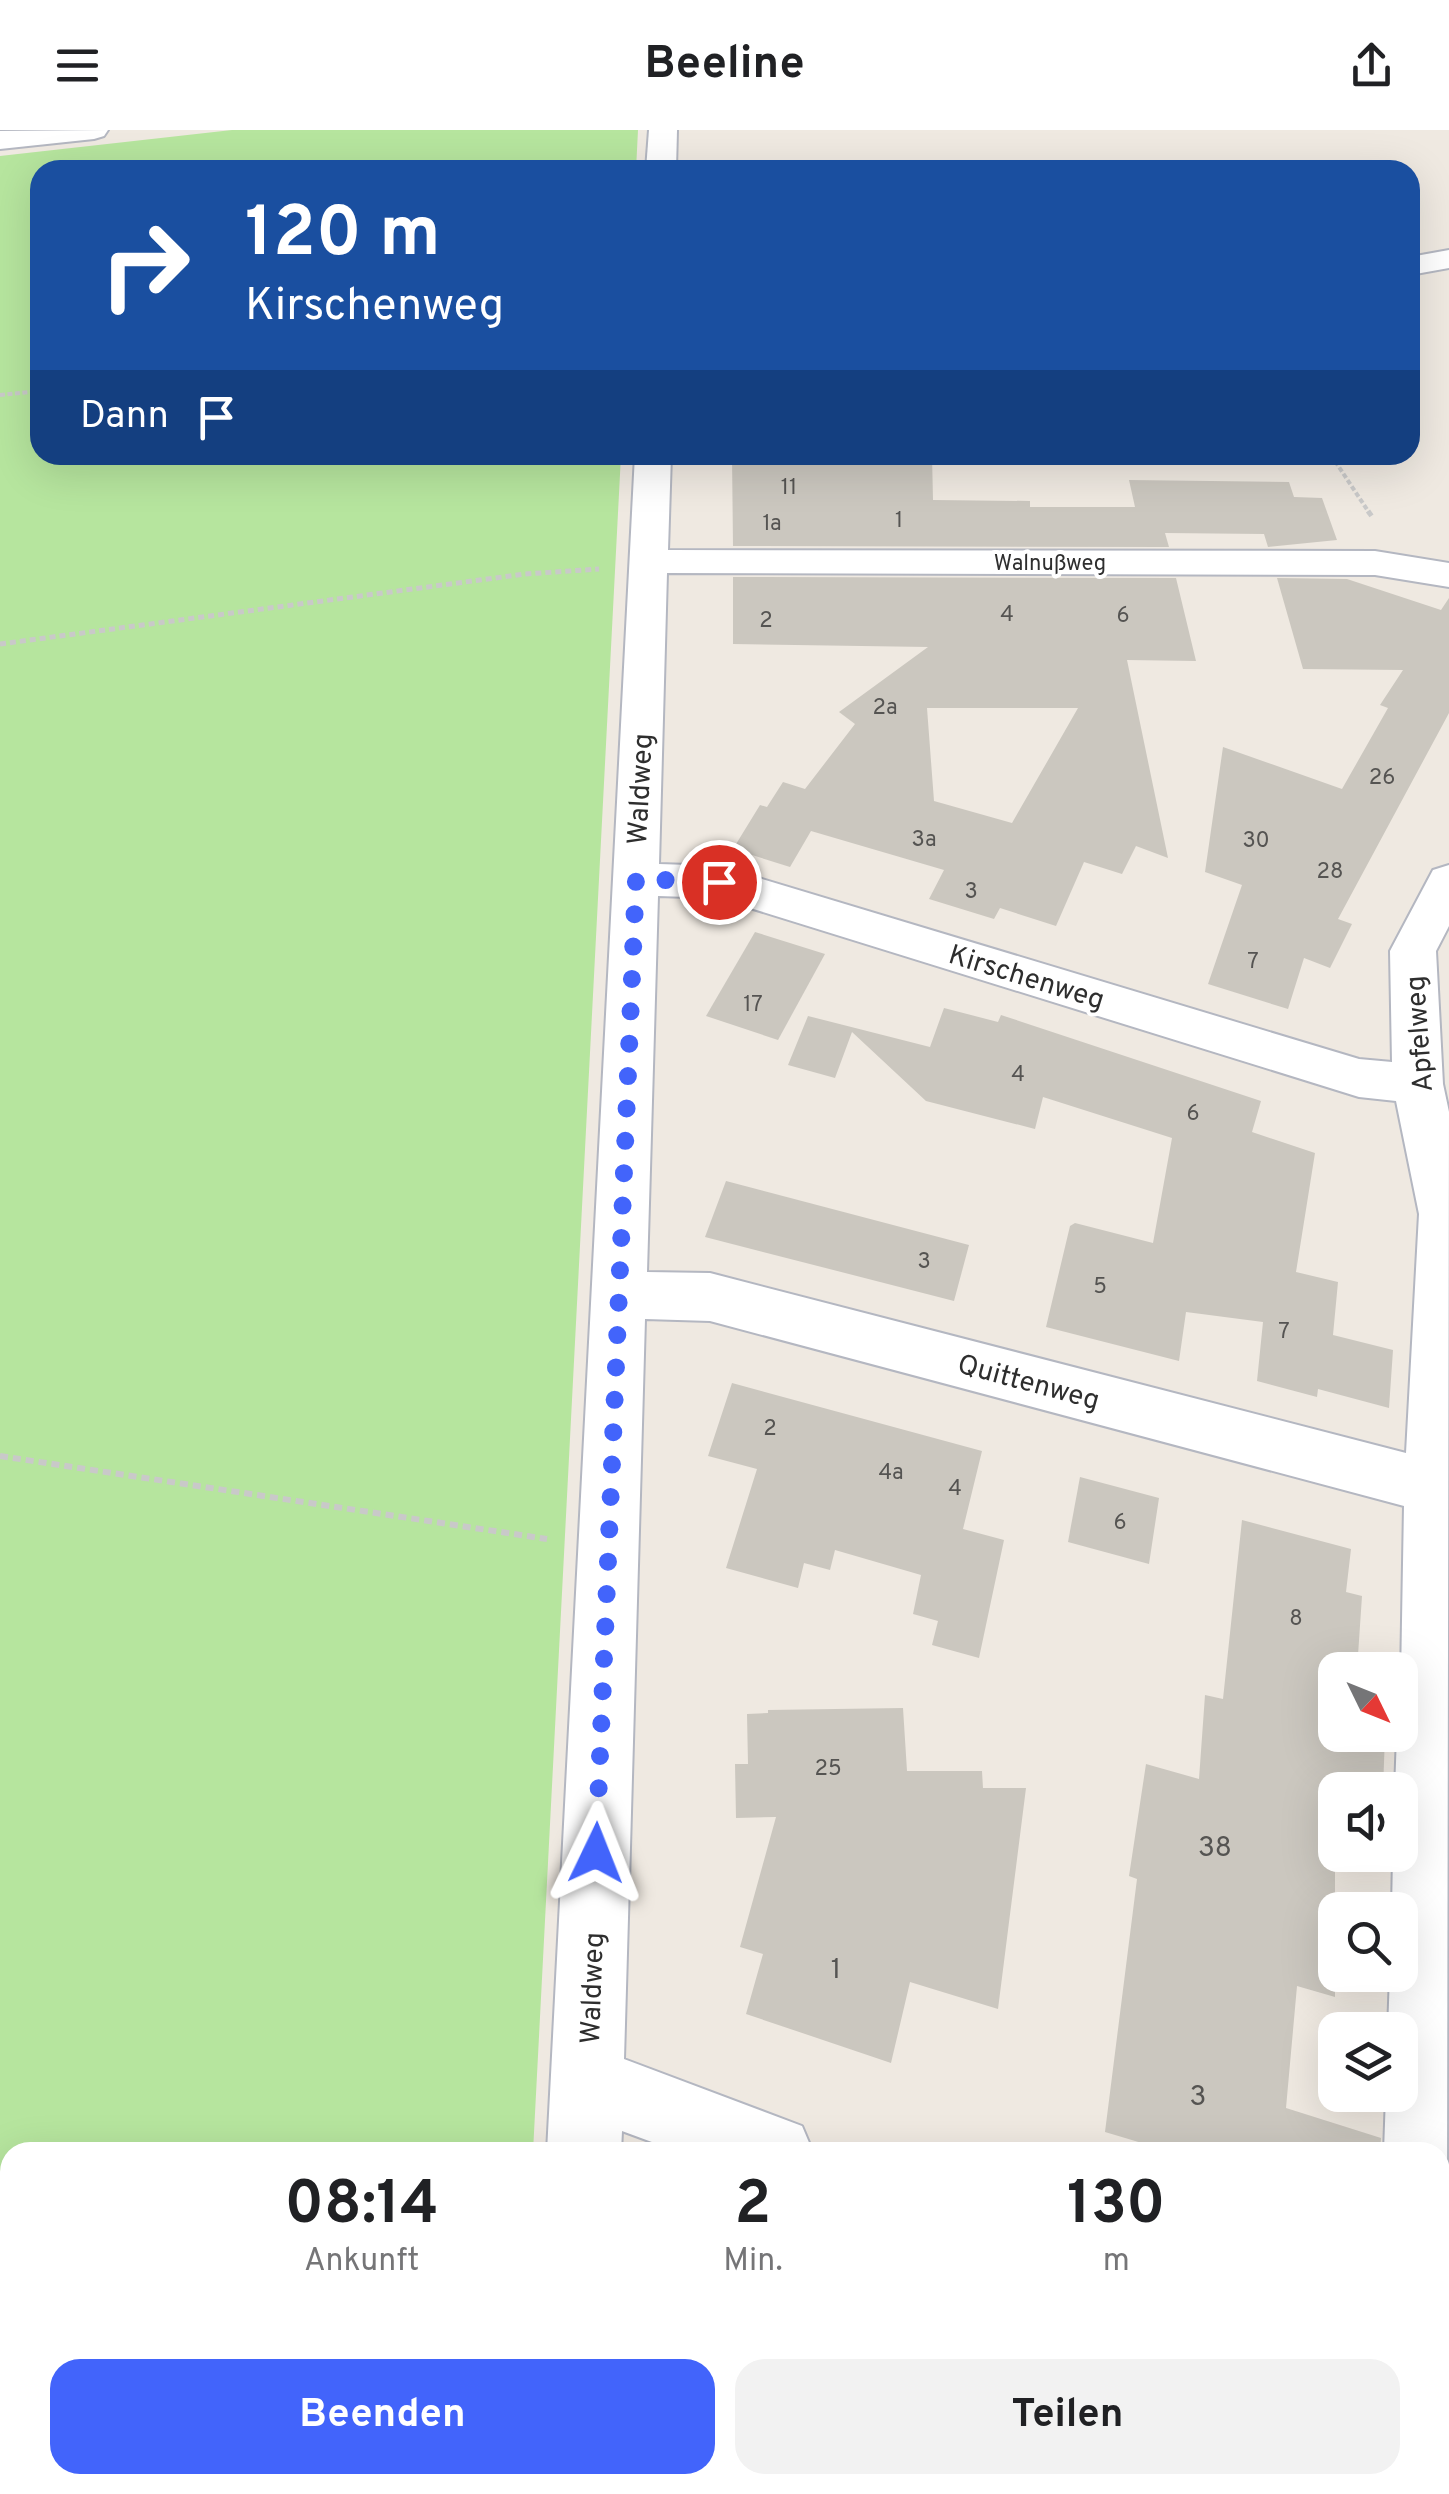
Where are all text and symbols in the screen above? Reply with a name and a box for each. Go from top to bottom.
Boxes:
text: Beeline [644,37,805,94]
icon: menu [50,38,105,93]
icon: share [1344,38,1399,93]
text: 120 m [245,192,441,281]
icon: right [80,200,210,330]
text: Kirschenweg [245,279,504,336]
icon: arrive [189,390,244,445]
text: Dann [80,393,169,442]
house number: 11 [781,475,797,502]
house number: 1 [895,508,903,535]
house number: 1a [762,511,782,538]
street label: Walnußweg [994,551,1106,578]
house number: 4 [1000,602,1014,629]
house number: 6 [1116,603,1130,630]
house number: 2 [759,608,773,635]
house number: 2a [872,695,898,722]
street label: Waldweg [621,732,663,846]
house number: 26 [1369,765,1395,792]
house number: 3a [911,827,937,854]
house number: 30 [1242,828,1270,855]
pin [677,840,762,925]
icon: arrive [692,855,747,910]
house number: 28 [1317,859,1343,886]
house number: 3 [964,879,978,906]
street label: Kirschenweg [944,938,1108,1020]
house number: 7 [1247,949,1259,976]
street label: Apfelweg [1399,974,1443,1093]
house number: 17 [743,992,763,1019]
house number: 4 [1011,1062,1025,1089]
house number: 6 [1186,1101,1200,1128]
house number: 3 [917,1249,931,1276]
house number: 5 [1093,1274,1107,1301]
house number: 7 [1278,1319,1290,1346]
street label: Quittenweg [953,1348,1103,1420]
house number: 2 [763,1416,777,1443]
house number: 4a [878,1460,904,1487]
house number: 4 [948,1476,962,1503]
house number: 6 [1113,1510,1127,1537]
house number: 8 [1289,1606,1303,1633]
north arrow [1318,1652,1418,1752]
map controls [1318,1652,1418,2112]
house number: 25 [814,1756,842,1783]
button: sound [1318,1772,1418,1872]
position arrow [544,1801,648,1905]
house number: 38 [1198,1831,1232,1867]
button: search [1318,1892,1418,1992]
street label: Waldweg [574,1932,614,2045]
house number: 1 [831,1953,841,1989]
button: layers [1318,2012,1418,2112]
house number: 3 [1190,2080,1206,2116]
text: 08:14 [284,2169,439,2245]
text: 2 [735,2169,771,2245]
text: 130 [1067,2169,1166,2245]
text: Ankunft [304,2242,419,2282]
text: Min. [723,2242,783,2282]
text: m [1103,2242,1130,2282]
button: Beenden [50,2359,715,2474]
button: Teilen [735,2359,1400,2474]

